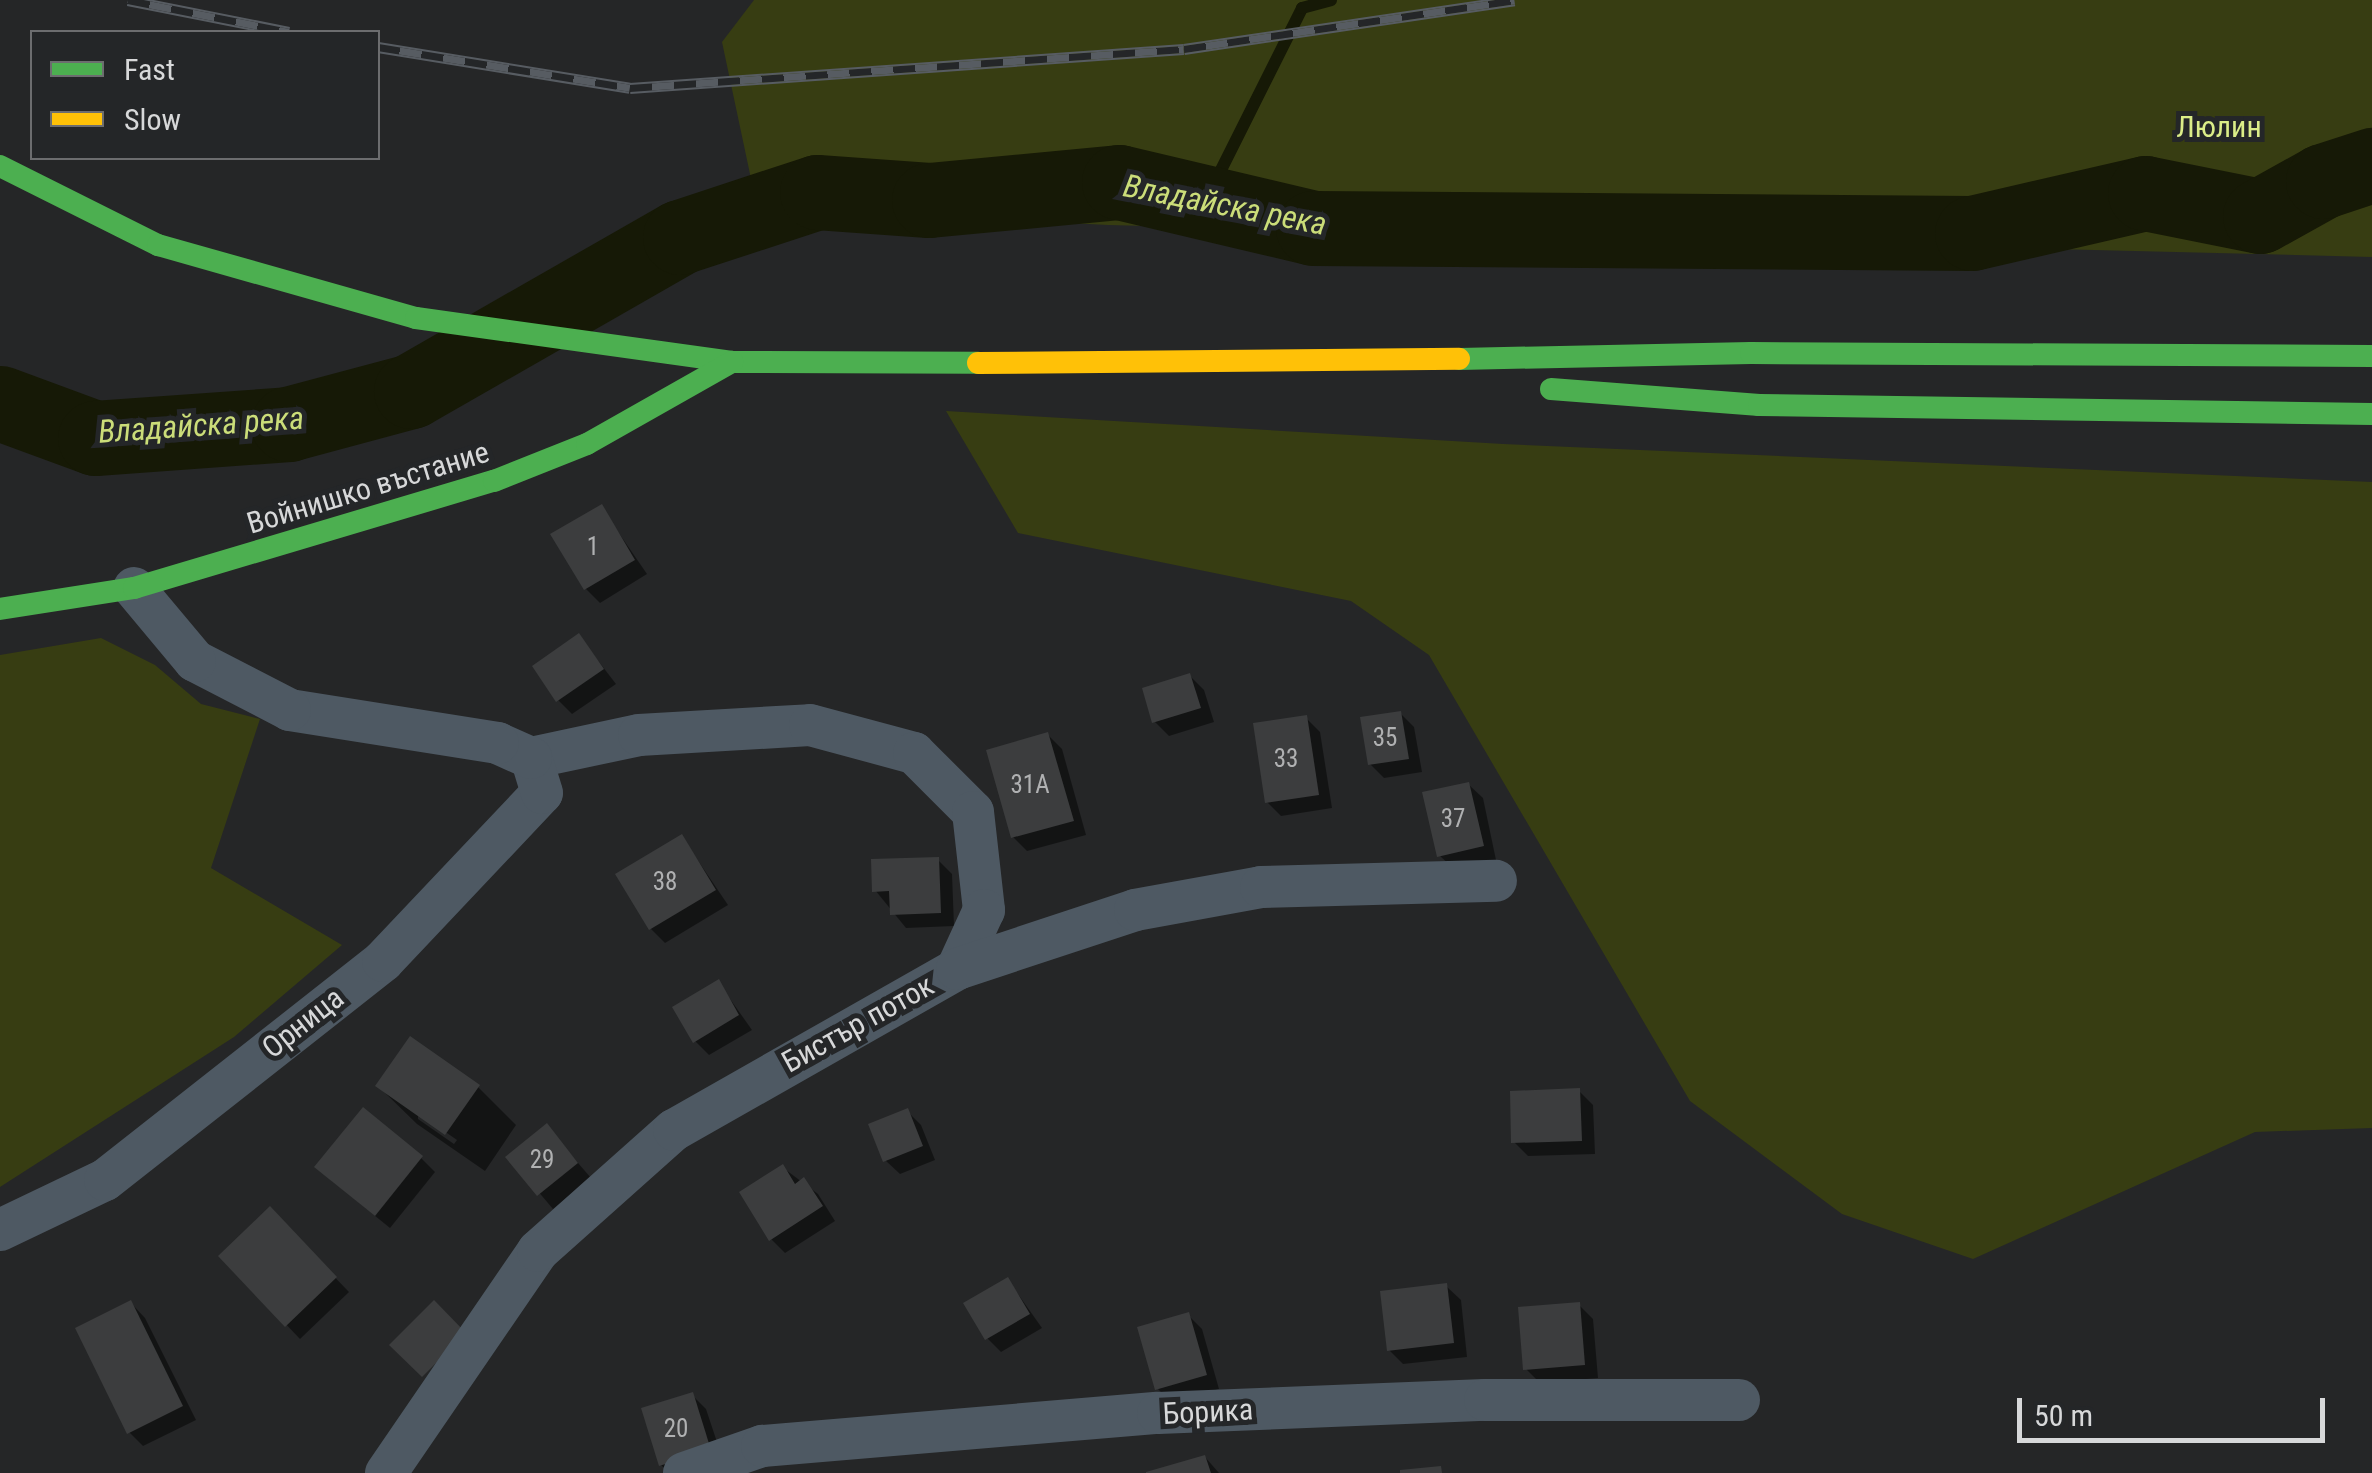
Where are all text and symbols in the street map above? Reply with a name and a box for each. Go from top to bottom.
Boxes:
legend [30,30,380,160]
text: Fast [124,52,175,87]
text: Slow [124,102,181,137]
park label: Люлин [2176,109,2262,145]
water label: Владайска река [1120,166,1330,244]
water label: Владайска река [97,399,305,451]
street label: Войнишко въстание [243,434,493,542]
house number: 1 [587,532,599,562]
house number: 35 [1373,723,1397,753]
house number: 33 [1274,744,1298,774]
house number: 31А [1010,770,1050,800]
house number: 37 [1441,804,1465,834]
house number: 38 [653,867,677,897]
street label: Бистър поток [776,968,940,1080]
street label: Орница [255,980,351,1066]
house number: 29 [530,1145,554,1175]
scale bar [2022,1378,2330,1440]
street label: Борика [1162,1392,1254,1432]
text: 50 m [2034,1398,2093,1433]
house number: 20 [664,1414,688,1444]

